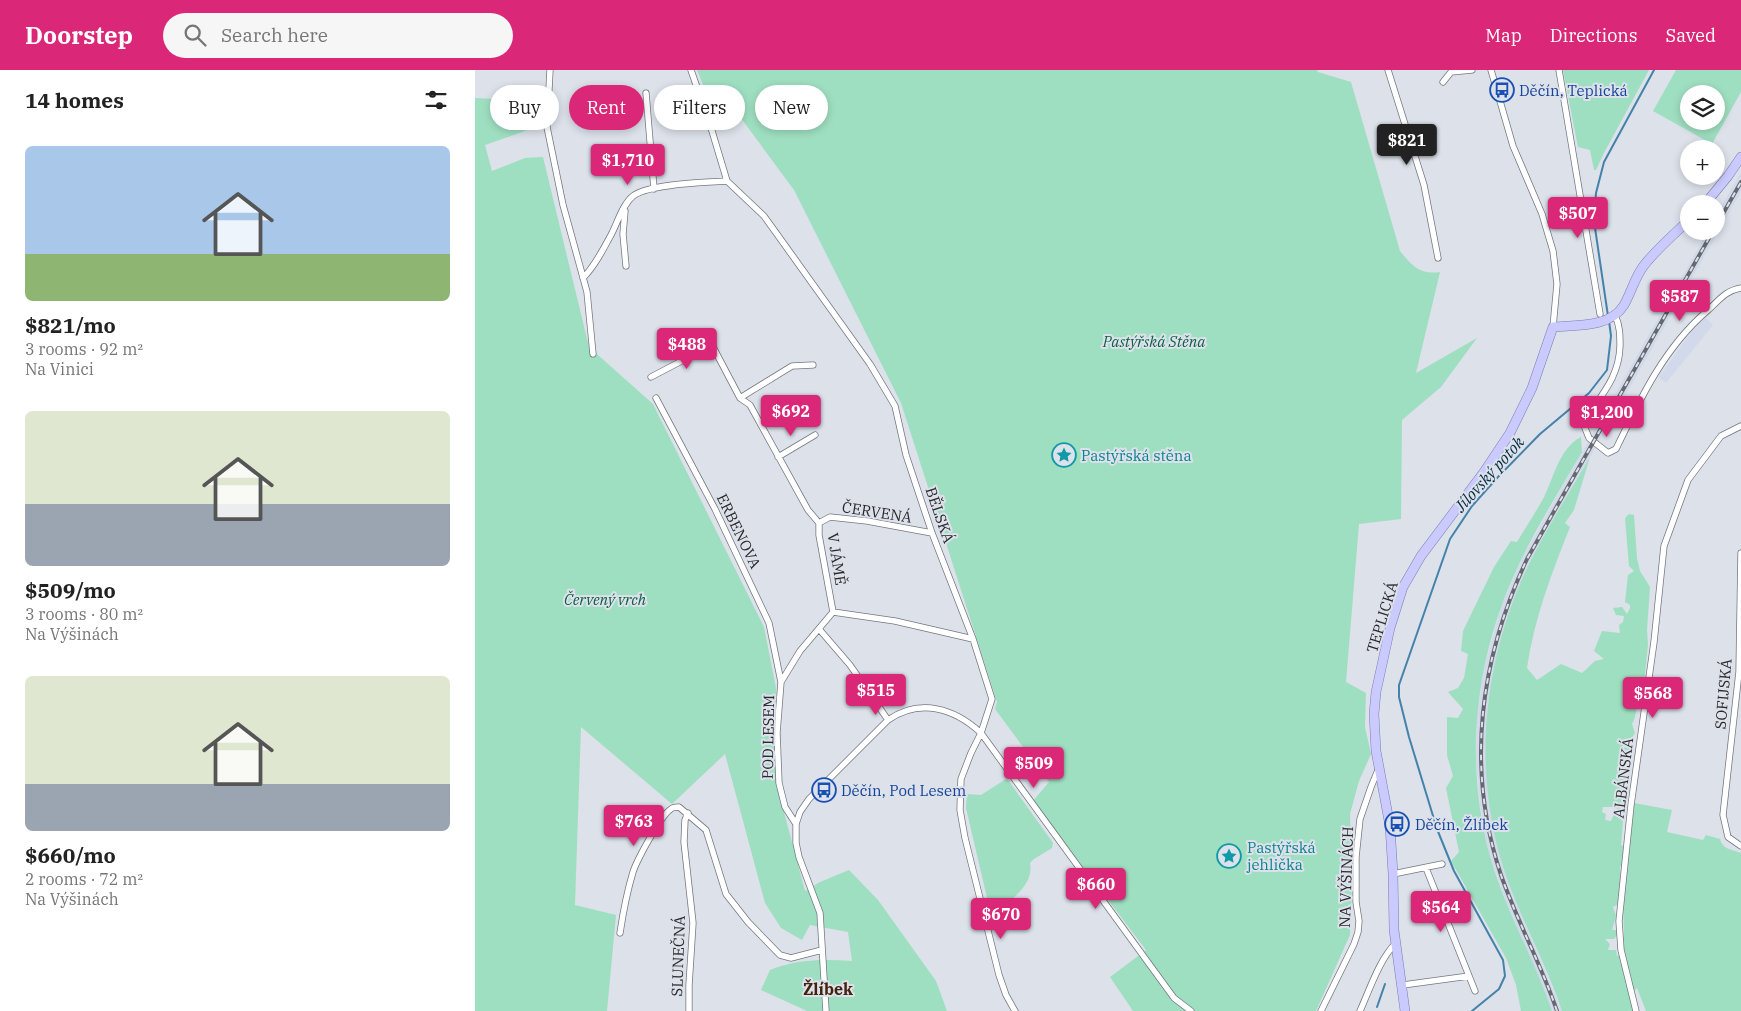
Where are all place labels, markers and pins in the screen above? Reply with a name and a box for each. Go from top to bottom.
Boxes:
bus stop icon: Děčín, Teplická [1489,77,1515,103]
place label: Děčín, Teplická [1519,81,1628,100]
pin: $821 [1377,124,1437,166]
pin: $1,710 [587,144,669,186]
pin: $507 [1548,196,1608,239]
pin: $587 [1650,280,1710,322]
pin: $488 [657,328,717,370]
pin: $692 [761,394,821,437]
pin: $1,200 [1566,396,1648,438]
place icon: Pastýřská stěna [1051,442,1077,468]
place label: Pastýřská stěna [1081,446,1192,465]
pin: $515 [846,674,906,716]
pin: $568 [1623,676,1683,719]
pin: $509 [1004,746,1064,789]
bus stop icon: Děčín, Pod Lesem [811,777,837,803]
place label: Děčín, Pod Lesem [841,781,966,800]
pin: $763 [604,804,664,847]
bus stop icon: Děčín, Žlíbek [1384,811,1410,837]
place label: Děčín, Žlíbek [1415,815,1508,834]
place label: Pastýřská jehlička [1246,838,1316,874]
place icon: Pastýřská jehlička [1216,843,1242,869]
pin: $660 [1066,868,1126,910]
pin: $564 [1411,890,1471,933]
pin: $670 [971,898,1031,940]

